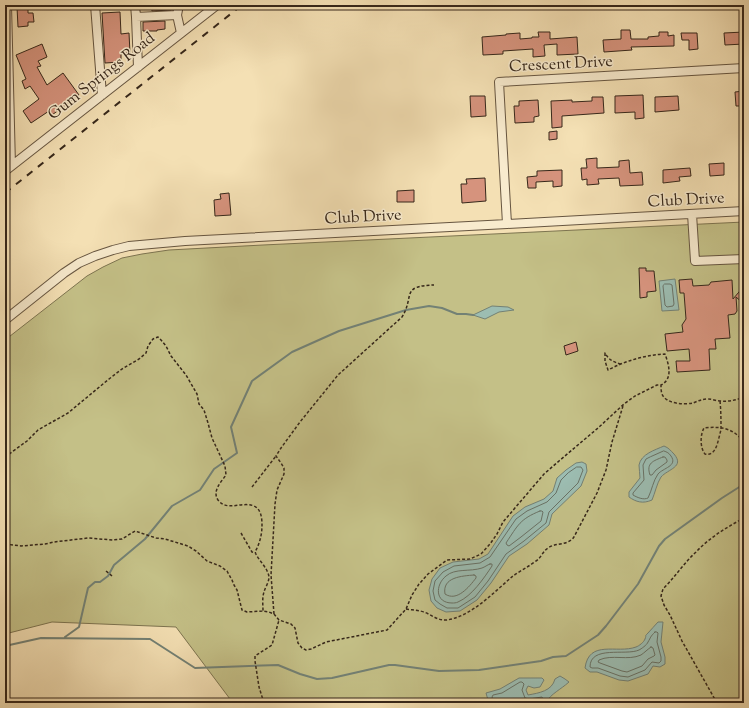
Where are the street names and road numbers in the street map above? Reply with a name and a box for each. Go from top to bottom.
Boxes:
street label: Gum Springs Road [43,28,161,126]
street label: Crescent Drive [509,51,613,79]
street label: Club Drive [647,188,725,214]
street label: Club Drive [324,205,402,231]

